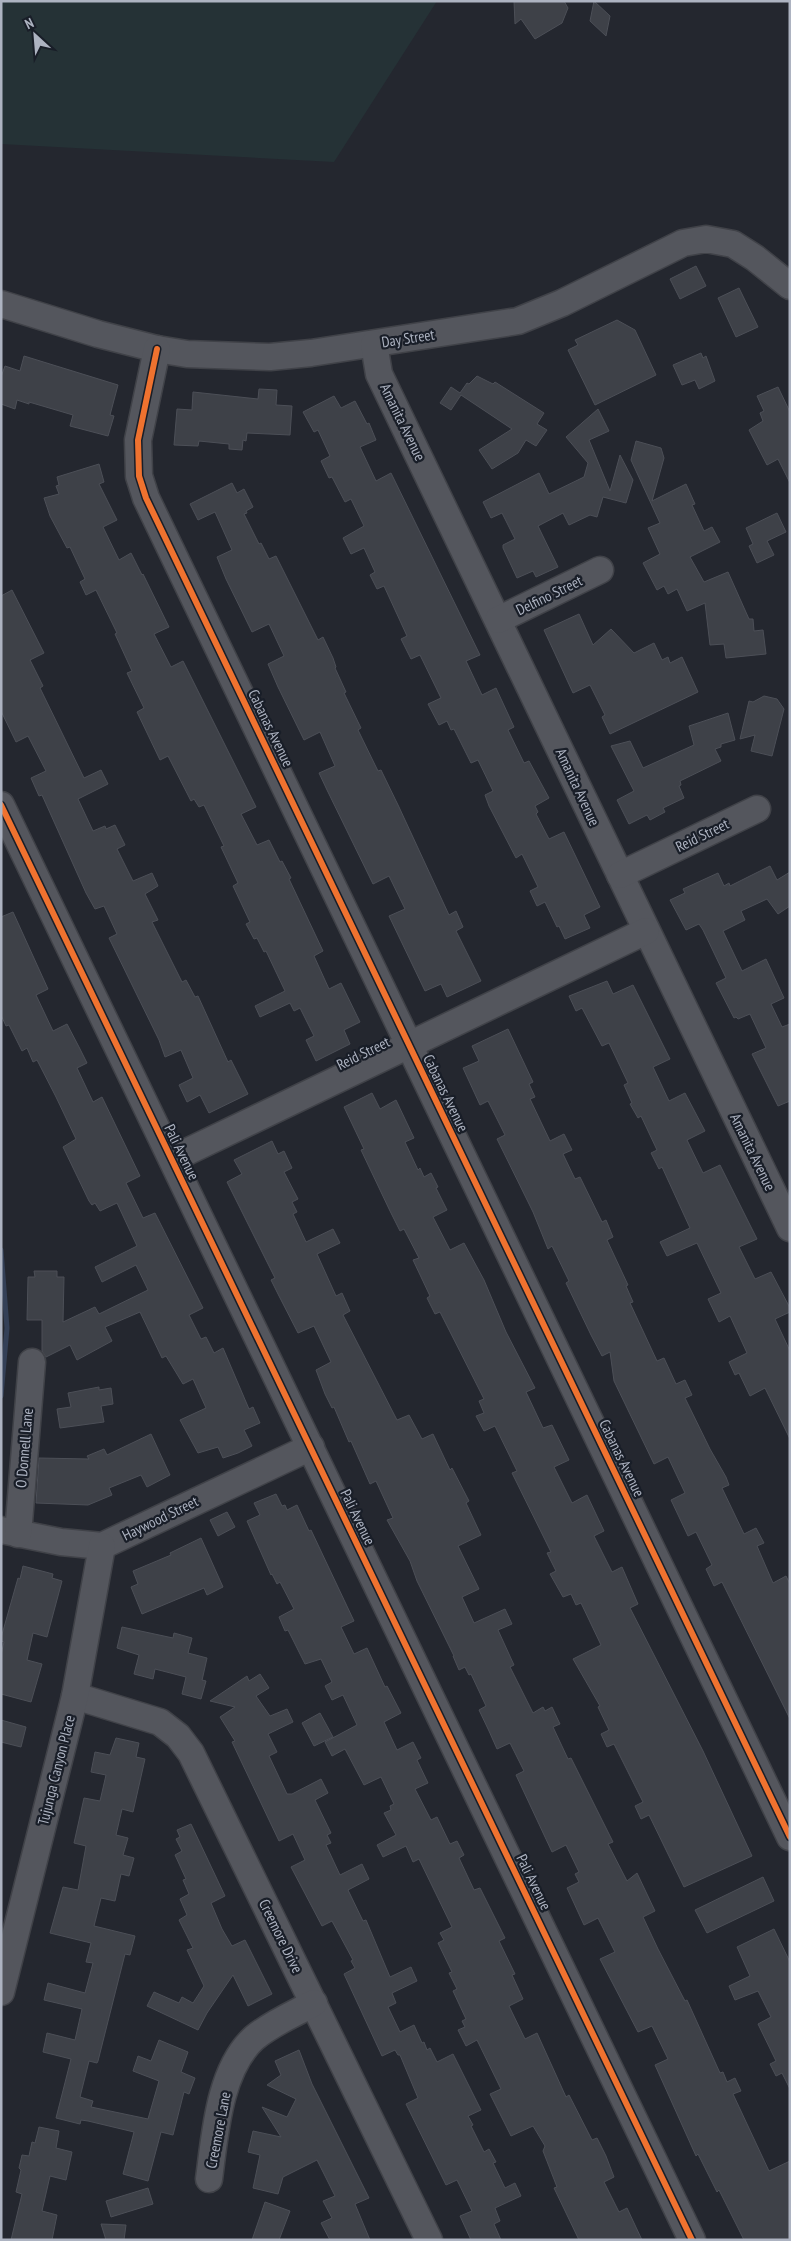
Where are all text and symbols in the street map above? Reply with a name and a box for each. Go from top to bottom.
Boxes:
north arrow [10,10,60,60]
text: N [22,14,37,33]
street label: Day Street [380,324,436,352]
street label: Amanita Avenue [376,380,430,464]
street label: Delfino Street [513,571,585,619]
street label: Cabanas Avenue [244,686,298,770]
street label: Amanita Avenue [552,745,604,829]
street label: Reid Street [672,814,732,856]
street label: Reid Street [333,1032,393,1074]
street label: Cabanas Avenue [419,1051,473,1135]
street label: Amanita Avenue [726,1110,780,1194]
street label: Pali Avenue [160,1121,204,1183]
street label: O Donnell Lane [11,1407,37,1489]
street label: Cabanas Avenue [595,1416,649,1500]
street label: Pali Avenue [336,1486,380,1548]
street label: Haywood Street [119,1491,201,1545]
street label: Tujunga Canyon Place [33,1713,79,1827]
street label: Pali Avenue [512,1851,556,1913]
street label: Creemore Drive [255,1896,307,1976]
street label: Creemore Lane [201,2090,235,2170]

